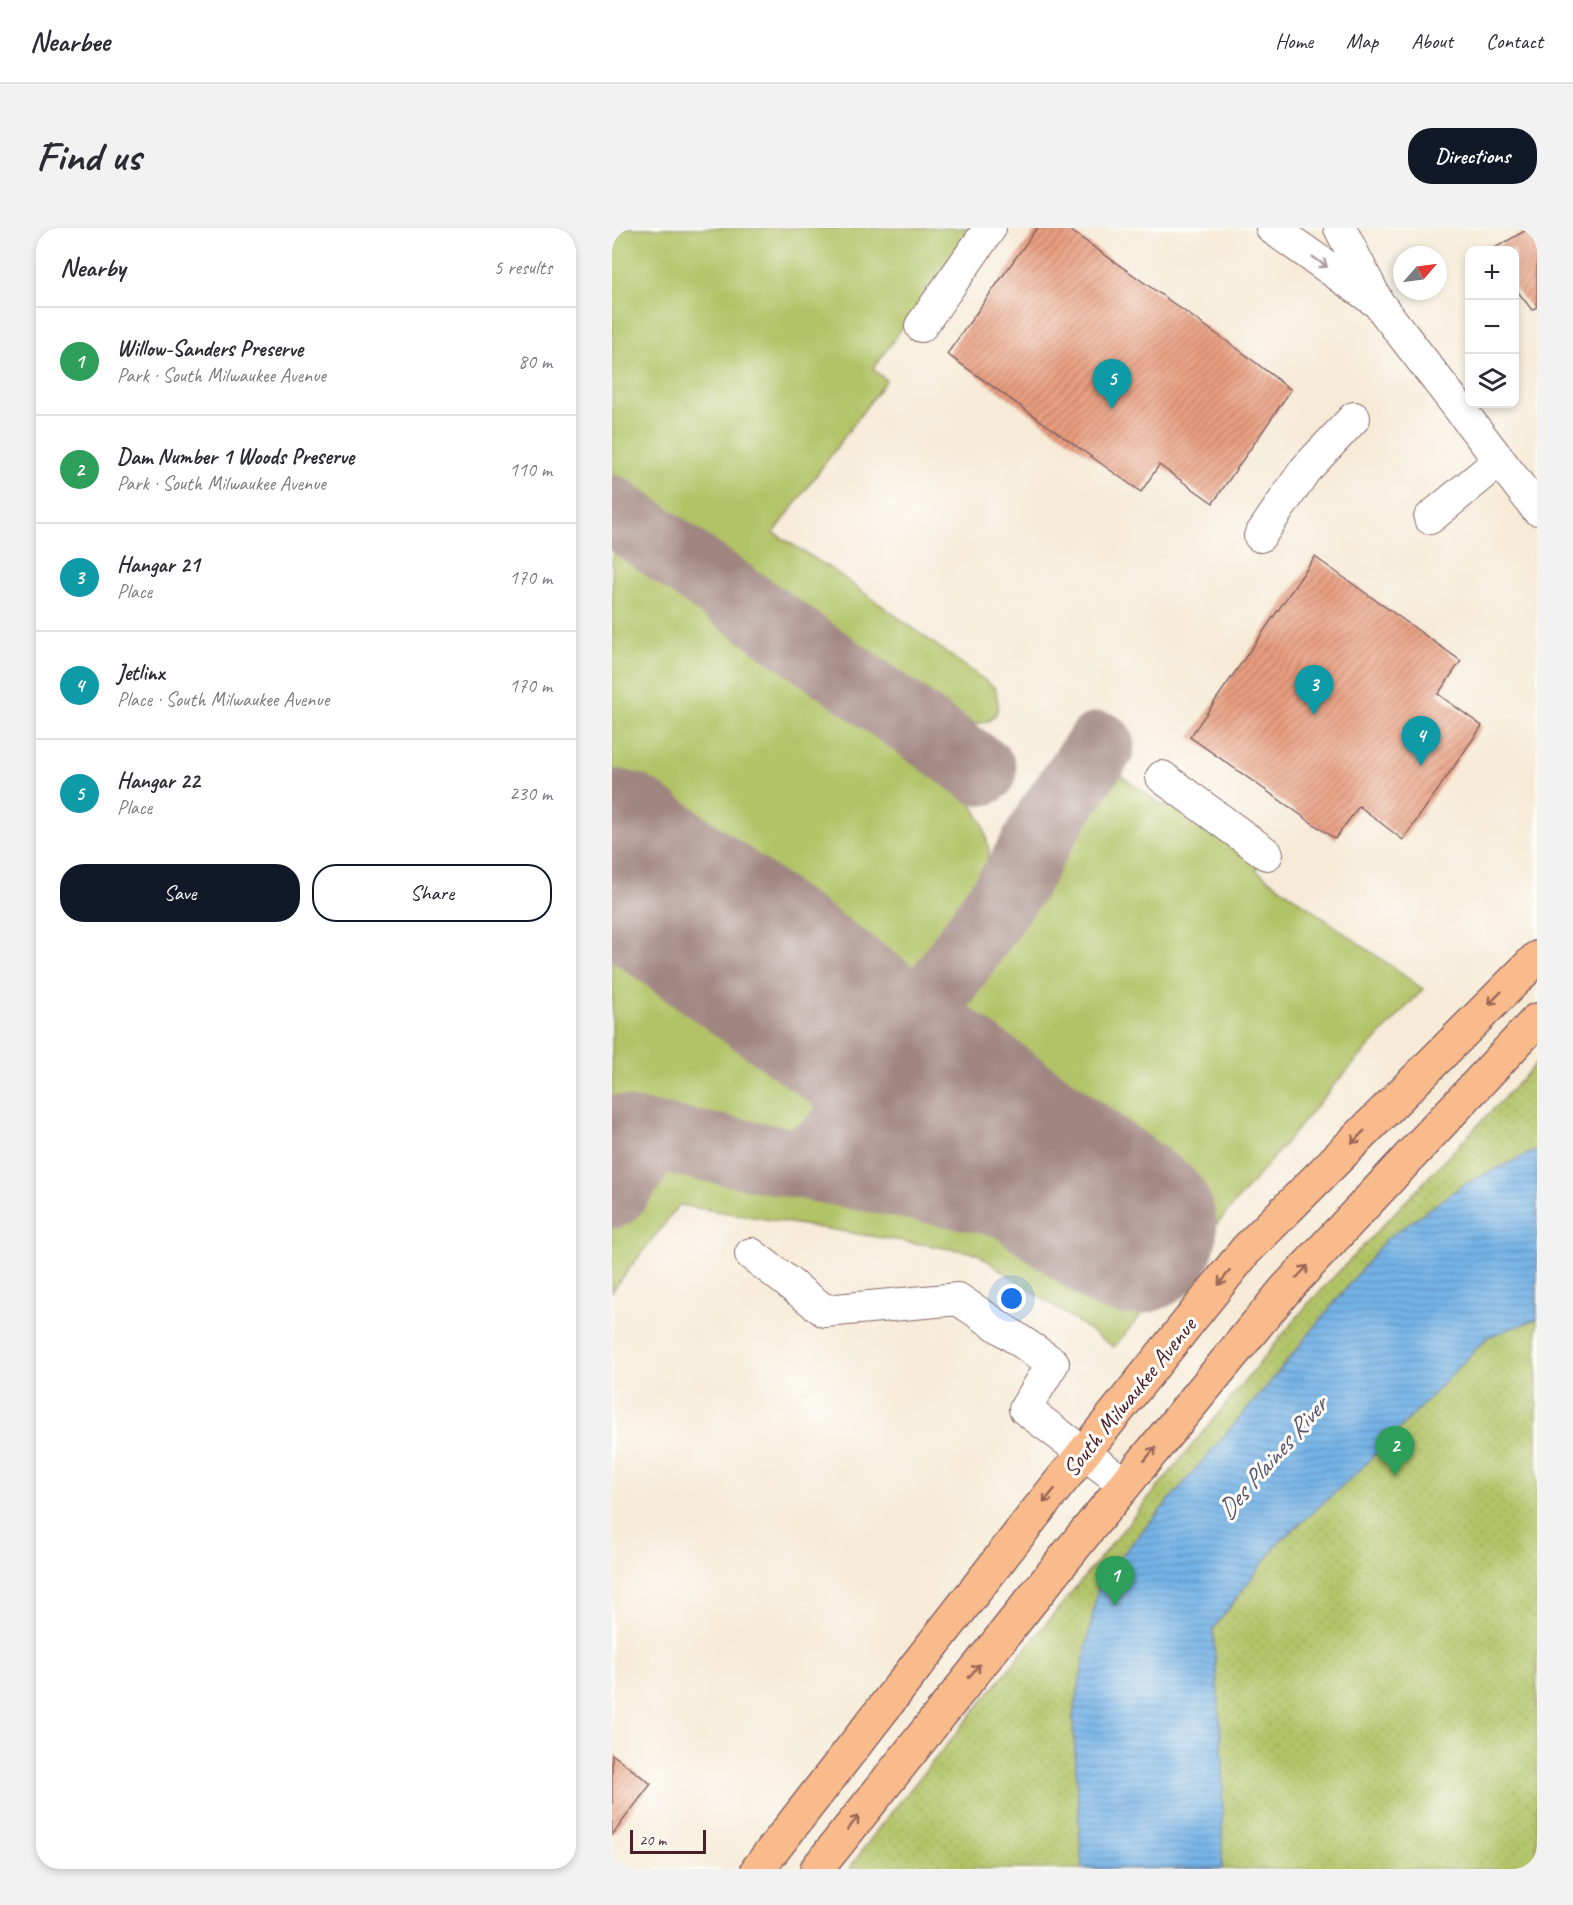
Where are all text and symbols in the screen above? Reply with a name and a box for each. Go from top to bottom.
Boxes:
text: Nearbee [30,24,110,59]
text: Home [1275,28,1313,54]
text: Map [1346,28,1378,54]
text: About [1411,28,1453,54]
text: Contact [1486,28,1543,54]
button: Directions [1408,128,1537,184]
text: Find us [36,130,141,183]
north arrow [1393,246,1447,300]
map controls [1465,246,1519,408]
button: + [1465,246,1519,300]
text: Nearby [60,251,125,284]
text: 5 results [493,255,552,280]
one-way arrow [1311,256,1327,268]
button: − [1465,300,1519,354]
text: Willow-Sanders Preserve [117,335,303,363]
text: 1 [75,349,84,374]
text: 80 m [518,349,552,374]
button: layers [1465,354,1519,408]
pin: 5 [1092,360,1132,409]
text: Park · South Milwaukee Avenue [117,363,326,388]
text: Dam Number 1 Woods Preserve [117,443,354,471]
text: 2 [75,457,84,482]
text: 110 m [509,457,552,482]
text: Park · South Milwaukee Avenue [117,471,326,496]
text: Hangar 21 [117,551,200,579]
text: 3 [75,565,84,590]
text: 170 m [509,565,552,590]
text: Place [117,579,152,604]
text: Jetlinx [117,659,164,687]
pin: 3 [1294,666,1334,715]
text: 4 [75,673,84,698]
text: 170 m [509,673,552,698]
text: Place · South Milwaukee Avenue [117,687,329,712]
pin: 4 [1402,716,1440,766]
text: Hangar 22 [117,767,200,795]
text: 5 [75,781,84,806]
text: 230 m [509,781,552,806]
text: Place [117,795,152,820]
button: Save [60,864,300,922]
button: Share [312,864,552,922]
one-way arrow [1487,991,1502,1006]
one-way arrow [1351,1130,1365,1145]
one-way arrow [1295,1265,1309,1280]
one-way arrow [1217,1270,1230,1286]
your location [997,1284,1026,1313]
street label: South Milwaukee Avenue [1056,1310,1204,1483]
water label: Des Plaines River [1210,1387,1337,1526]
pin: 2 [1376,1426,1414,1476]
one-way arrow [1143,1447,1157,1462]
one-way arrow [1042,1488,1056,1503]
pin: 1 [1096,1556,1134,1606]
one-way arrow [968,1663,981,1679]
one-way arrow [846,1815,859,1831]
scale bar [630,1827,706,1854]
text: 20 m [639,1830,666,1850]

